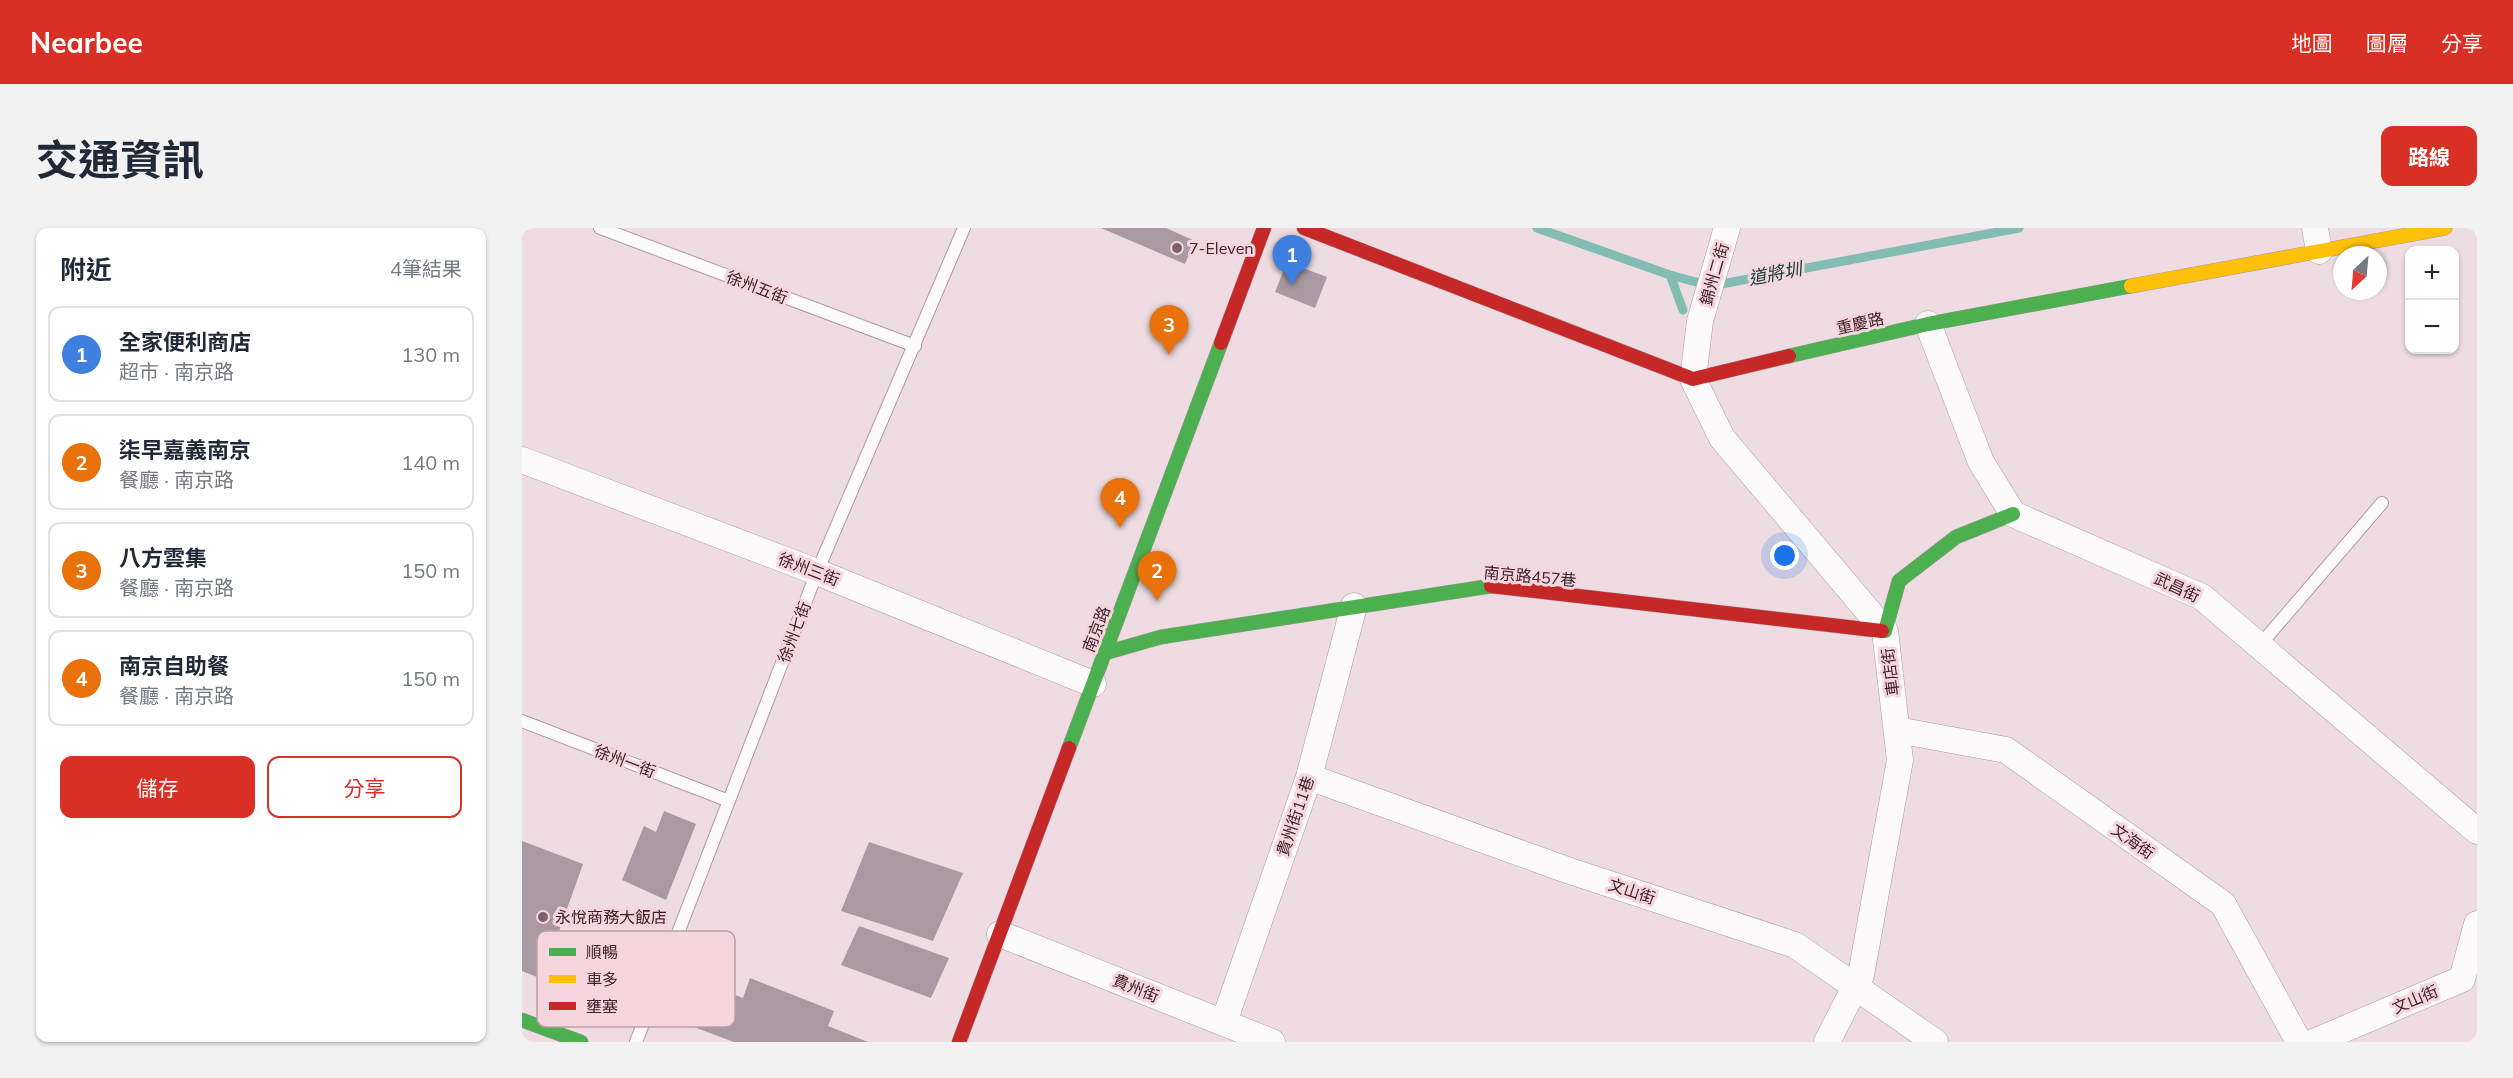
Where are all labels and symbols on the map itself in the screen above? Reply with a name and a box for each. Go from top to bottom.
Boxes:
pin: 1 [1272,236,1312,285]
place label: 7-Eleven [1189,238,1254,258]
street label: 錦州二街 [1696,240,1732,308]
marker: 7-Eleven [1170,241,1184,255]
north arrow [2333,246,2387,300]
water label: 道將圳 [1746,256,1807,290]
street label: 徐州五街 [724,266,790,308]
pin: 3 [1150,306,1188,355]
street label: 重慶路 [1834,308,1886,338]
pin: 4 [1100,478,1140,528]
your location [1770,541,1799,570]
street label: 徐州三街 [776,548,842,590]
pin: 2 [1138,552,1176,601]
street label: 南京路457巷 [1483,562,1577,590]
street label: 武昌街 [2151,568,2203,606]
street label: 徐州七街 [773,599,815,665]
street label: 南京路 [1078,603,1114,655]
street label: 車店街 [1877,647,1903,697]
street label: 徐州一街 [592,740,658,782]
street label: 貴州街11巷 [1272,773,1318,859]
street label: 文海街 [2108,819,2158,863]
street label: 文山街 [1606,874,1658,908]
place label: 永悅商務大飯店 [555,907,667,927]
marker: 永悅商務大飯店 [536,910,550,924]
legend [537,931,735,1027]
text: 順暢 [586,942,618,962]
text: 車多 [586,969,618,989]
street label: 貴州街 [1110,970,1162,1006]
street label: 文山街 [2389,980,2441,1018]
text: 壅塞 [586,996,618,1016]

